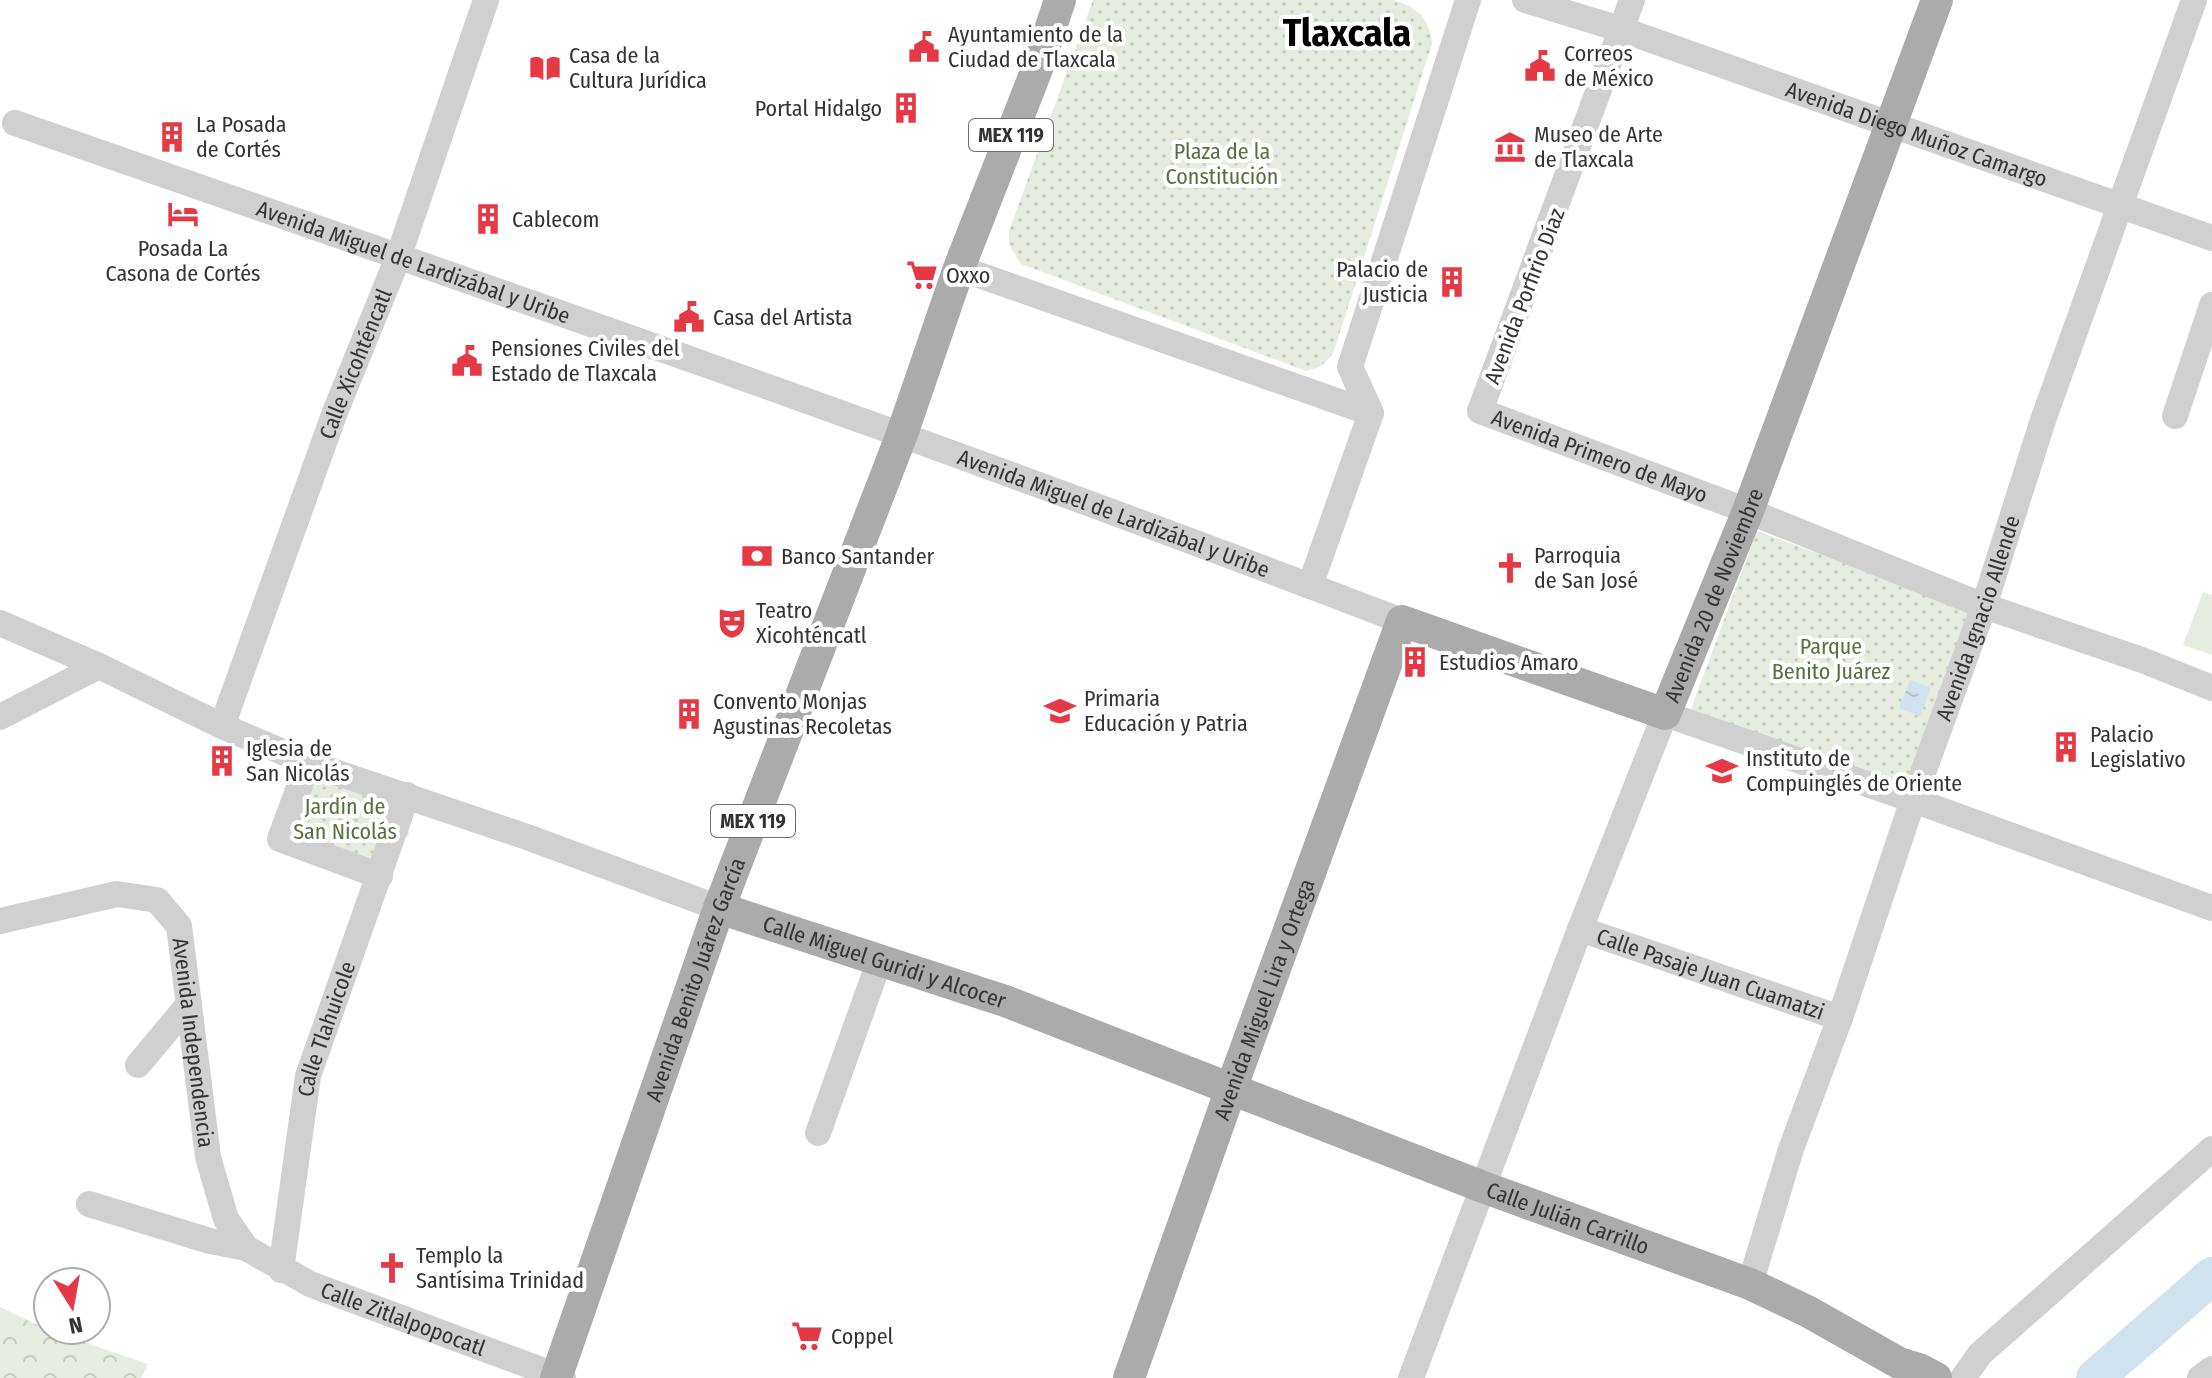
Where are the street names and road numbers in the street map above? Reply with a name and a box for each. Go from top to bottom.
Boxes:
street label: Avenida Diego Muñoz Camargo [1782,76,2051,193]
road number: MEX 119 [969,119,1053,151]
street label: Avenida Miguel de Lardizábal y Uribe [253,195,574,330]
street label: Avenida Porfirio Díaz [1478,204,1571,388]
street label: Calle Xicohténcatl [313,285,398,443]
street label: Avenida Primero de Mayo [1488,404,1711,509]
street label: Avenida Miguel de Lardizábal y Uribe [954,444,1273,583]
street label: Avenida 20 de Noviembre [1658,485,1769,706]
street label: Avenida Ignacio Allende [1930,512,2026,725]
road number: MEX 119 [711,805,795,837]
street label: Avenida Benito Juárez García [640,854,751,1105]
street label: Avenida Miguel Lira y Ortega [1208,875,1321,1124]
street label: Calle Miguel Guridi y Alcocer [759,910,1010,1015]
street label: Calle Pasaje Juan Cuamatzi [1593,923,1828,1026]
street label: Avenida Independencia [167,936,220,1149]
street label: Calle Tlahuicole [292,958,361,1098]
street label: Calle Julián Carrillo [1483,1176,1653,1260]
street label: Calle Zitlalpopocatl [317,1276,489,1362]

